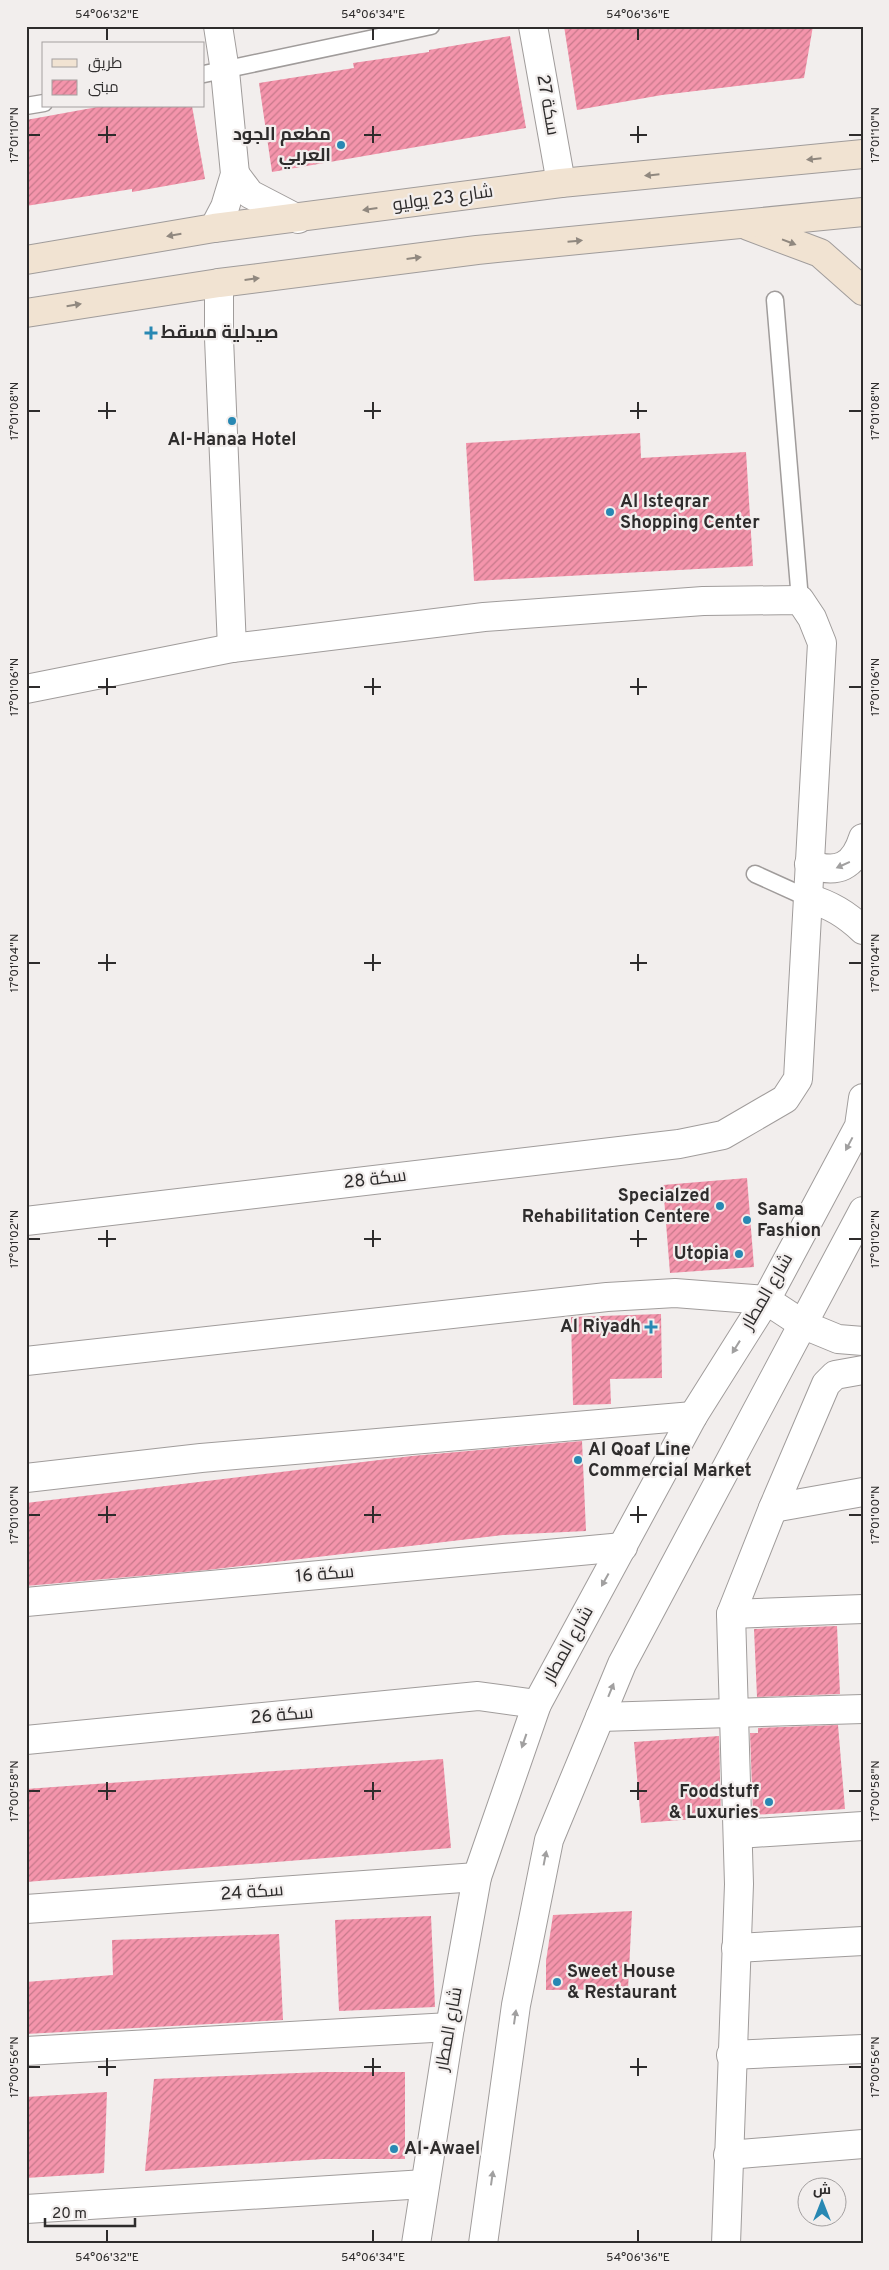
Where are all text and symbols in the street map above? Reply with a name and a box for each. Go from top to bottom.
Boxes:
text: 54°06'32"E [75,7,139,23]
text: 54°06'34"E [341,7,405,23]
text: 54°06'36"E [606,7,670,23]
legend [42,42,205,108]
text: طريق [88,55,122,74]
street label: سكة 27 [530,73,564,137]
text: مبنى [88,79,119,98]
text: 17°01'10"N [7,107,23,163]
text: 17°01'10"N [868,107,884,163]
place label: مطعم الجود العربي [233,124,331,170]
marker: مطعم الجود العربي [335,139,347,151]
one-way arrow [806,155,822,163]
one-way arrow [644,171,660,179]
street label: شارع 23 يوليو [391,181,495,217]
one-way arrow [361,205,377,213]
one-way arrow [166,231,182,239]
one-way arrow [567,237,583,245]
one-way arrow [782,239,797,246]
one-way arrow [406,254,422,262]
one-way arrow [245,275,261,283]
one-way arrow [67,301,83,309]
place label: صيدلية مسقط [161,322,279,345]
marker: صيدلية مسقط [145,327,157,339]
text: 17°01'08"N [7,382,23,440]
text: 17°01'08"N [868,382,884,440]
marker: Al-Hanaa Hotel [226,415,238,427]
place label: Al-Hanaa Hotel [167,429,297,452]
place label: Al Isteqrar Shopping Center [620,491,760,535]
marker: Al Isteqrar Shopping Center [604,506,616,518]
text: 17°01'06"N [7,658,23,716]
text: 17°01'06"N [868,658,884,716]
one-way arrow [836,861,850,869]
text: 17°01'04"N [7,934,23,992]
text: 17°01'04"N [868,934,884,992]
one-way arrow [845,1137,853,1152]
street label: سكة 28 [342,1165,408,1195]
place label: Specialzed Rehabilitation Centere [522,1185,710,1229]
place label: Sama Fashion [757,1199,821,1243]
marker: Specialzed Rehabilitation Centere [714,1200,726,1212]
text: 17°01'02"N [7,1210,23,1268]
text: 17°01'02"N [868,1210,884,1268]
marker: Sama Fashion [741,1214,753,1226]
place label: Utopia [674,1243,729,1266]
marker: Utopia [733,1248,745,1260]
street label: شارع المطار [736,1250,799,1335]
place label: Al Riyadh [560,1316,641,1339]
marker: Al Riyadh [645,1321,657,1333]
one-way arrow [731,1341,741,1354]
place label: Al Qoaf Line Commercial Market [588,1439,752,1483]
marker: Al Qoaf Line Commercial Market [572,1454,584,1466]
text: 17°01'00"N [7,1486,23,1545]
text: 17°01'00"N [868,1486,884,1545]
street label: سكة 16 [295,1561,355,1589]
one-way arrow [601,1573,609,1588]
street label: شارع المطار [538,1602,600,1688]
one-way arrow [607,1682,615,1697]
street label: سكة 26 [250,1702,314,1730]
one-way arrow [520,1734,528,1749]
text: 17°00'58"N [7,1760,23,1822]
text: 17°00'58"N [868,1760,884,1822]
place label: Foodstuff & Luxuries [669,1781,759,1825]
marker: Foodstuff & Luxuries [763,1796,775,1808]
one-way arrow [542,1849,550,1865]
street label: سكة 24 [220,1879,284,1907]
place label: Sweet House & Restaurant [567,1961,677,2005]
marker: Sweet House & Restaurant [551,1976,563,1988]
street label: شارع المطار [431,1985,469,2074]
one-way arrow [511,2009,519,2025]
text: 17°00'56"N [7,2036,23,2098]
text: 17°00'56"N [868,2036,884,2098]
place label: Al-Awael [404,2138,480,2161]
marker: Al-Awael [388,2143,400,2155]
one-way arrow [488,2170,496,2186]
north arrow [796,2178,846,2228]
text: ش [813,2181,831,2199]
scale bar [45,2195,135,2227]
text: 20 m [52,2205,87,2224]
text: 54°06'32"E [75,2250,139,2266]
text: 54°06'34"E [341,2250,405,2266]
text: 54°06'36"E [606,2250,670,2266]

